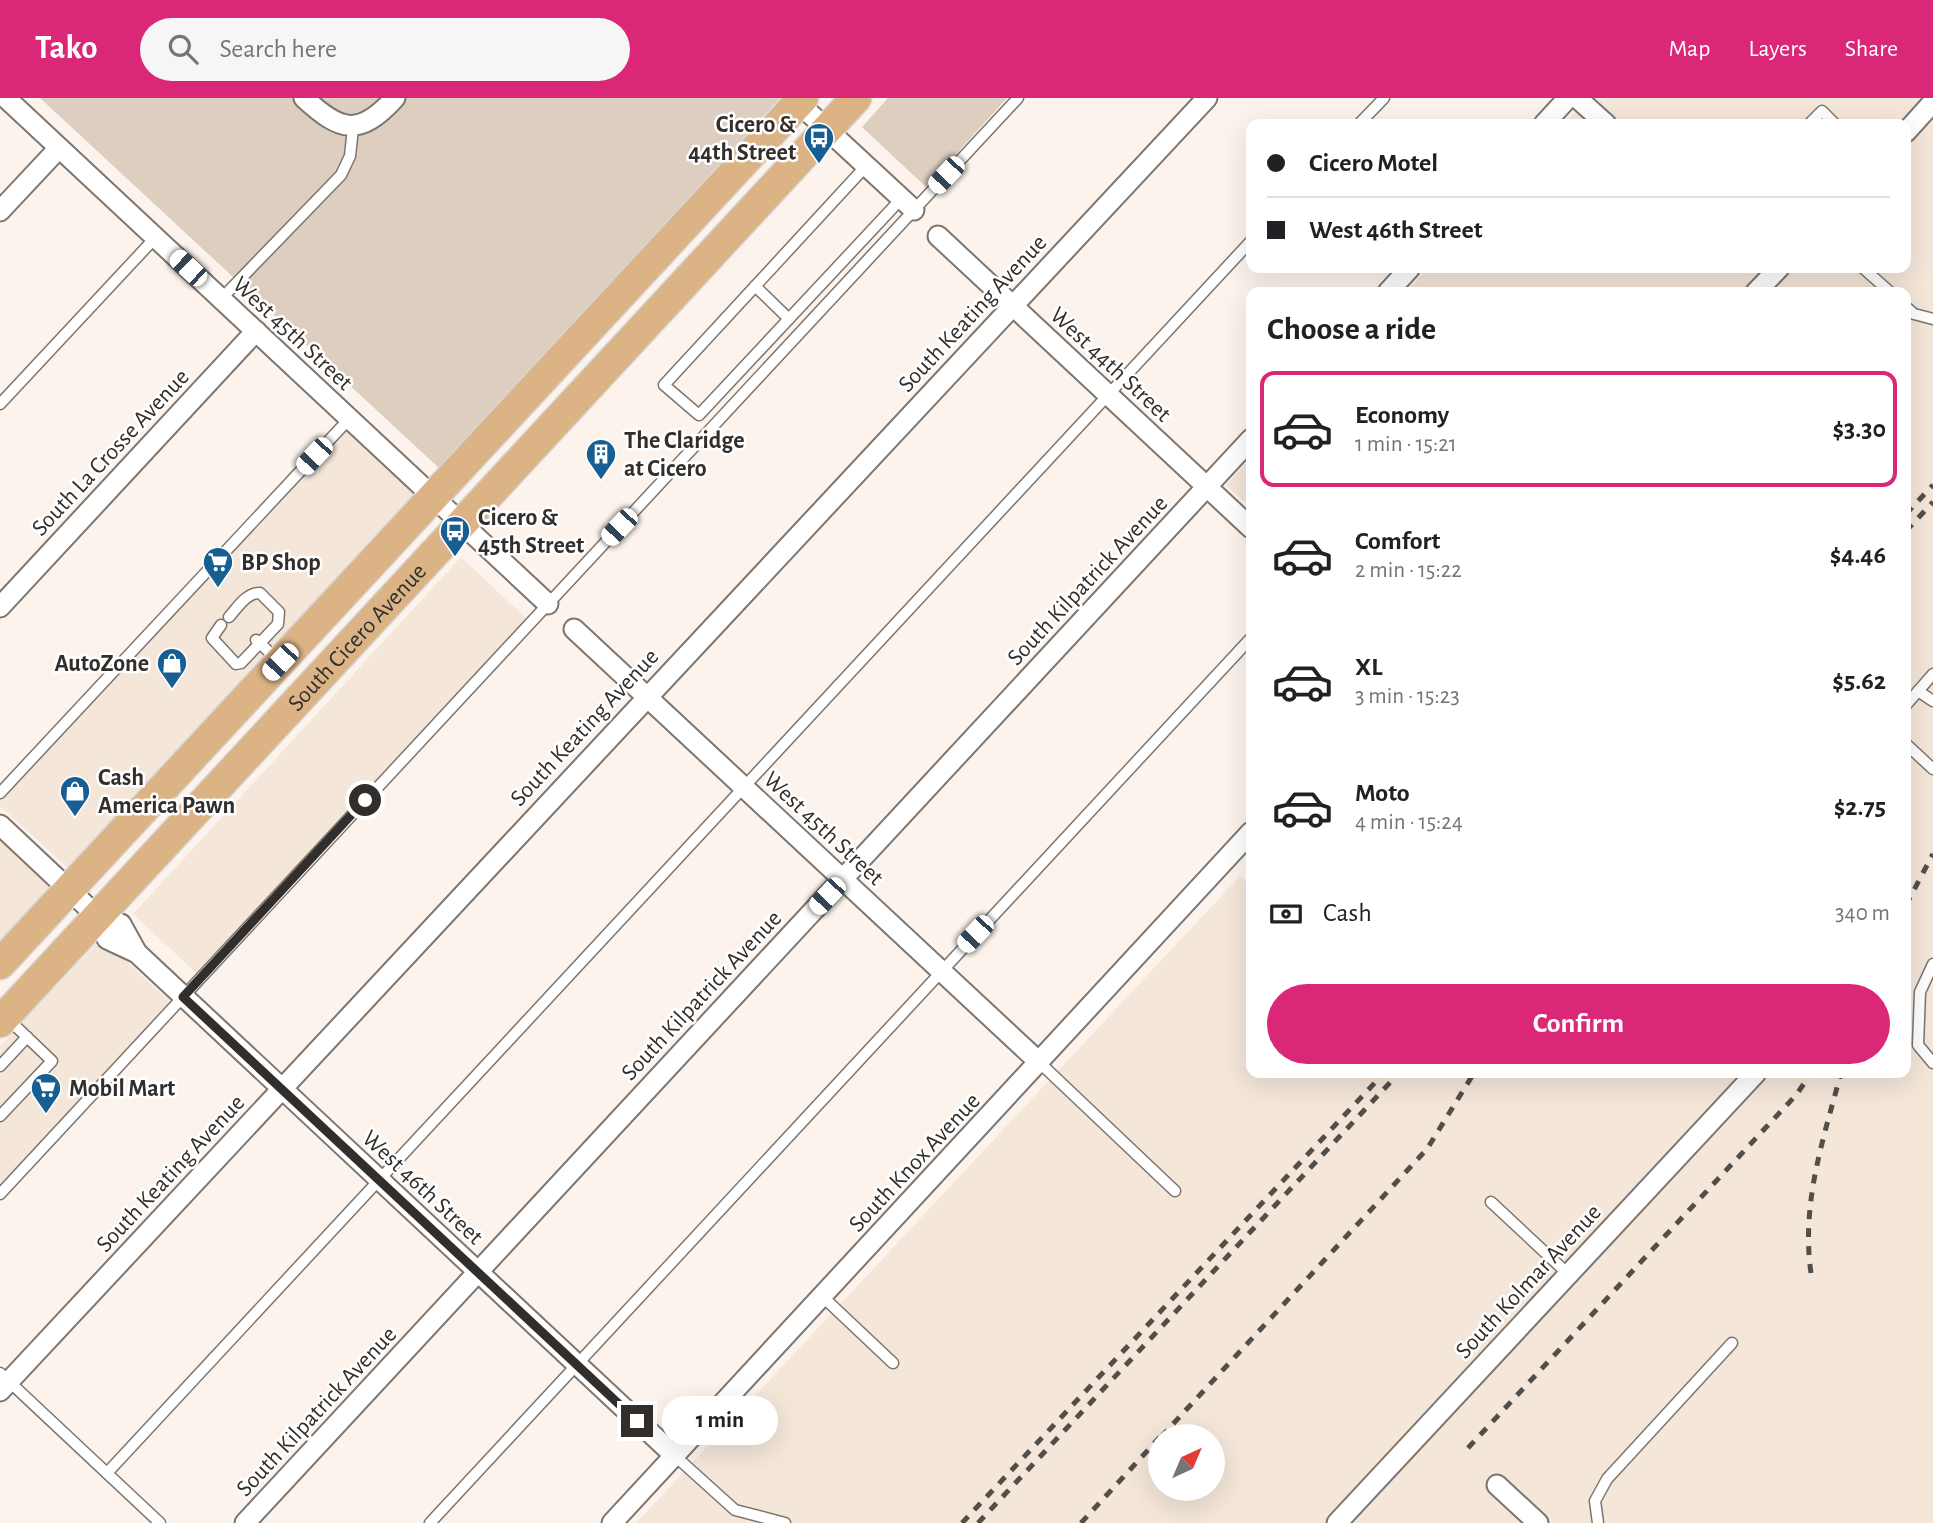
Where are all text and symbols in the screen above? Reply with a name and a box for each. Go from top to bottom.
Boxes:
search box [140,18,630,81]
icon: search [164,30,202,68]
text: Tako [35,32,98,65]
text: Search here [220,36,337,62]
text: Map [1668,37,1710,61]
text: Layers [1748,37,1807,61]
text: Share [1845,37,1898,61]
place label: Cicero & 44th Street [688,113,796,165]
bus stop icon: Cicero & 44th Street [802,121,836,165]
text: Cicero Motel [1309,150,1438,176]
car [924,152,969,198]
text: West 46th Street [1309,217,1483,243]
street label: South Keating Avenue [894,230,1051,397]
car [166,246,211,290]
street label: West 45th Street [228,272,357,395]
street label: West 44th Street [1045,303,1176,427]
text: Choose a ride [1267,313,1436,345]
street label: South La Crosse Avenue [28,365,194,541]
icon: car [1271,398,1334,461]
text: Economy [1355,402,1449,428]
text: $3.30 [1832,416,1886,442]
place label: The Claridge at Cicero [624,429,745,481]
car [292,433,337,479]
text: 1 min · 15:21 [1355,433,1457,456]
building icon: The Claridge at Cicero [584,437,618,481]
street label: South Kilpatrick Avenue [1003,491,1172,670]
car [597,504,642,550]
place label: Cicero & 45th Street [478,506,584,558]
bus stop icon: Cicero & 45th Street [438,514,472,558]
icon: car [1271,524,1334,587]
text: Comfort [1355,528,1440,554]
text: $4.46 [1830,542,1886,568]
supermarket icon: BP Shop [201,545,235,589]
place label: BP Shop [241,551,321,575]
street label: South Cicero Avenue [284,559,431,716]
text: 2 min · 15:22 [1355,559,1462,582]
car [258,639,303,685]
street label: South Keating Avenue [506,644,663,811]
shop icon: AutoZone [155,646,189,690]
icon: car [1271,650,1334,713]
place label: AutoZone [54,652,149,676]
text: XL [1355,654,1382,680]
text: $5.62 [1832,668,1886,694]
text: 3 min · 15:23 [1355,685,1460,708]
place label: Cash America Pawn [98,766,235,818]
street label: West 45th Street [759,767,888,890]
shop icon: Cash America Pawn [58,774,92,818]
icon: car [1271,776,1334,839]
text: Moto [1355,780,1410,806]
route start [349,784,381,816]
text: $2.75 [1834,794,1886,820]
text: 4 min · 15:24 [1355,811,1463,834]
car [805,873,850,919]
icon: cash [1267,895,1305,933]
text: Cash [1323,900,1372,926]
text: 340 m [1835,902,1890,925]
street label: South Kilpatrick Avenue [617,906,786,1085]
car [953,911,998,957]
button: Confirm [1267,984,1890,1064]
supermarket icon: Mobil Mart [29,1071,63,1115]
place label: Mobil Mart [69,1077,175,1101]
street label: South Knox Avenue [845,1089,985,1237]
street label: South Keating Avenue [92,1090,249,1257]
street label: West 46th Street [357,1126,488,1250]
street label: South Kolmar Avenue [1451,1200,1606,1363]
street label: South Kilpatrick Avenue [232,1322,401,1501]
callout: 1 min [662,1396,777,1446]
route end [621,1405,653,1437]
text: 1 min [696,1409,744,1432]
north arrow [1148,1424,1225,1502]
map controls [1148,1424,1225,1501]

